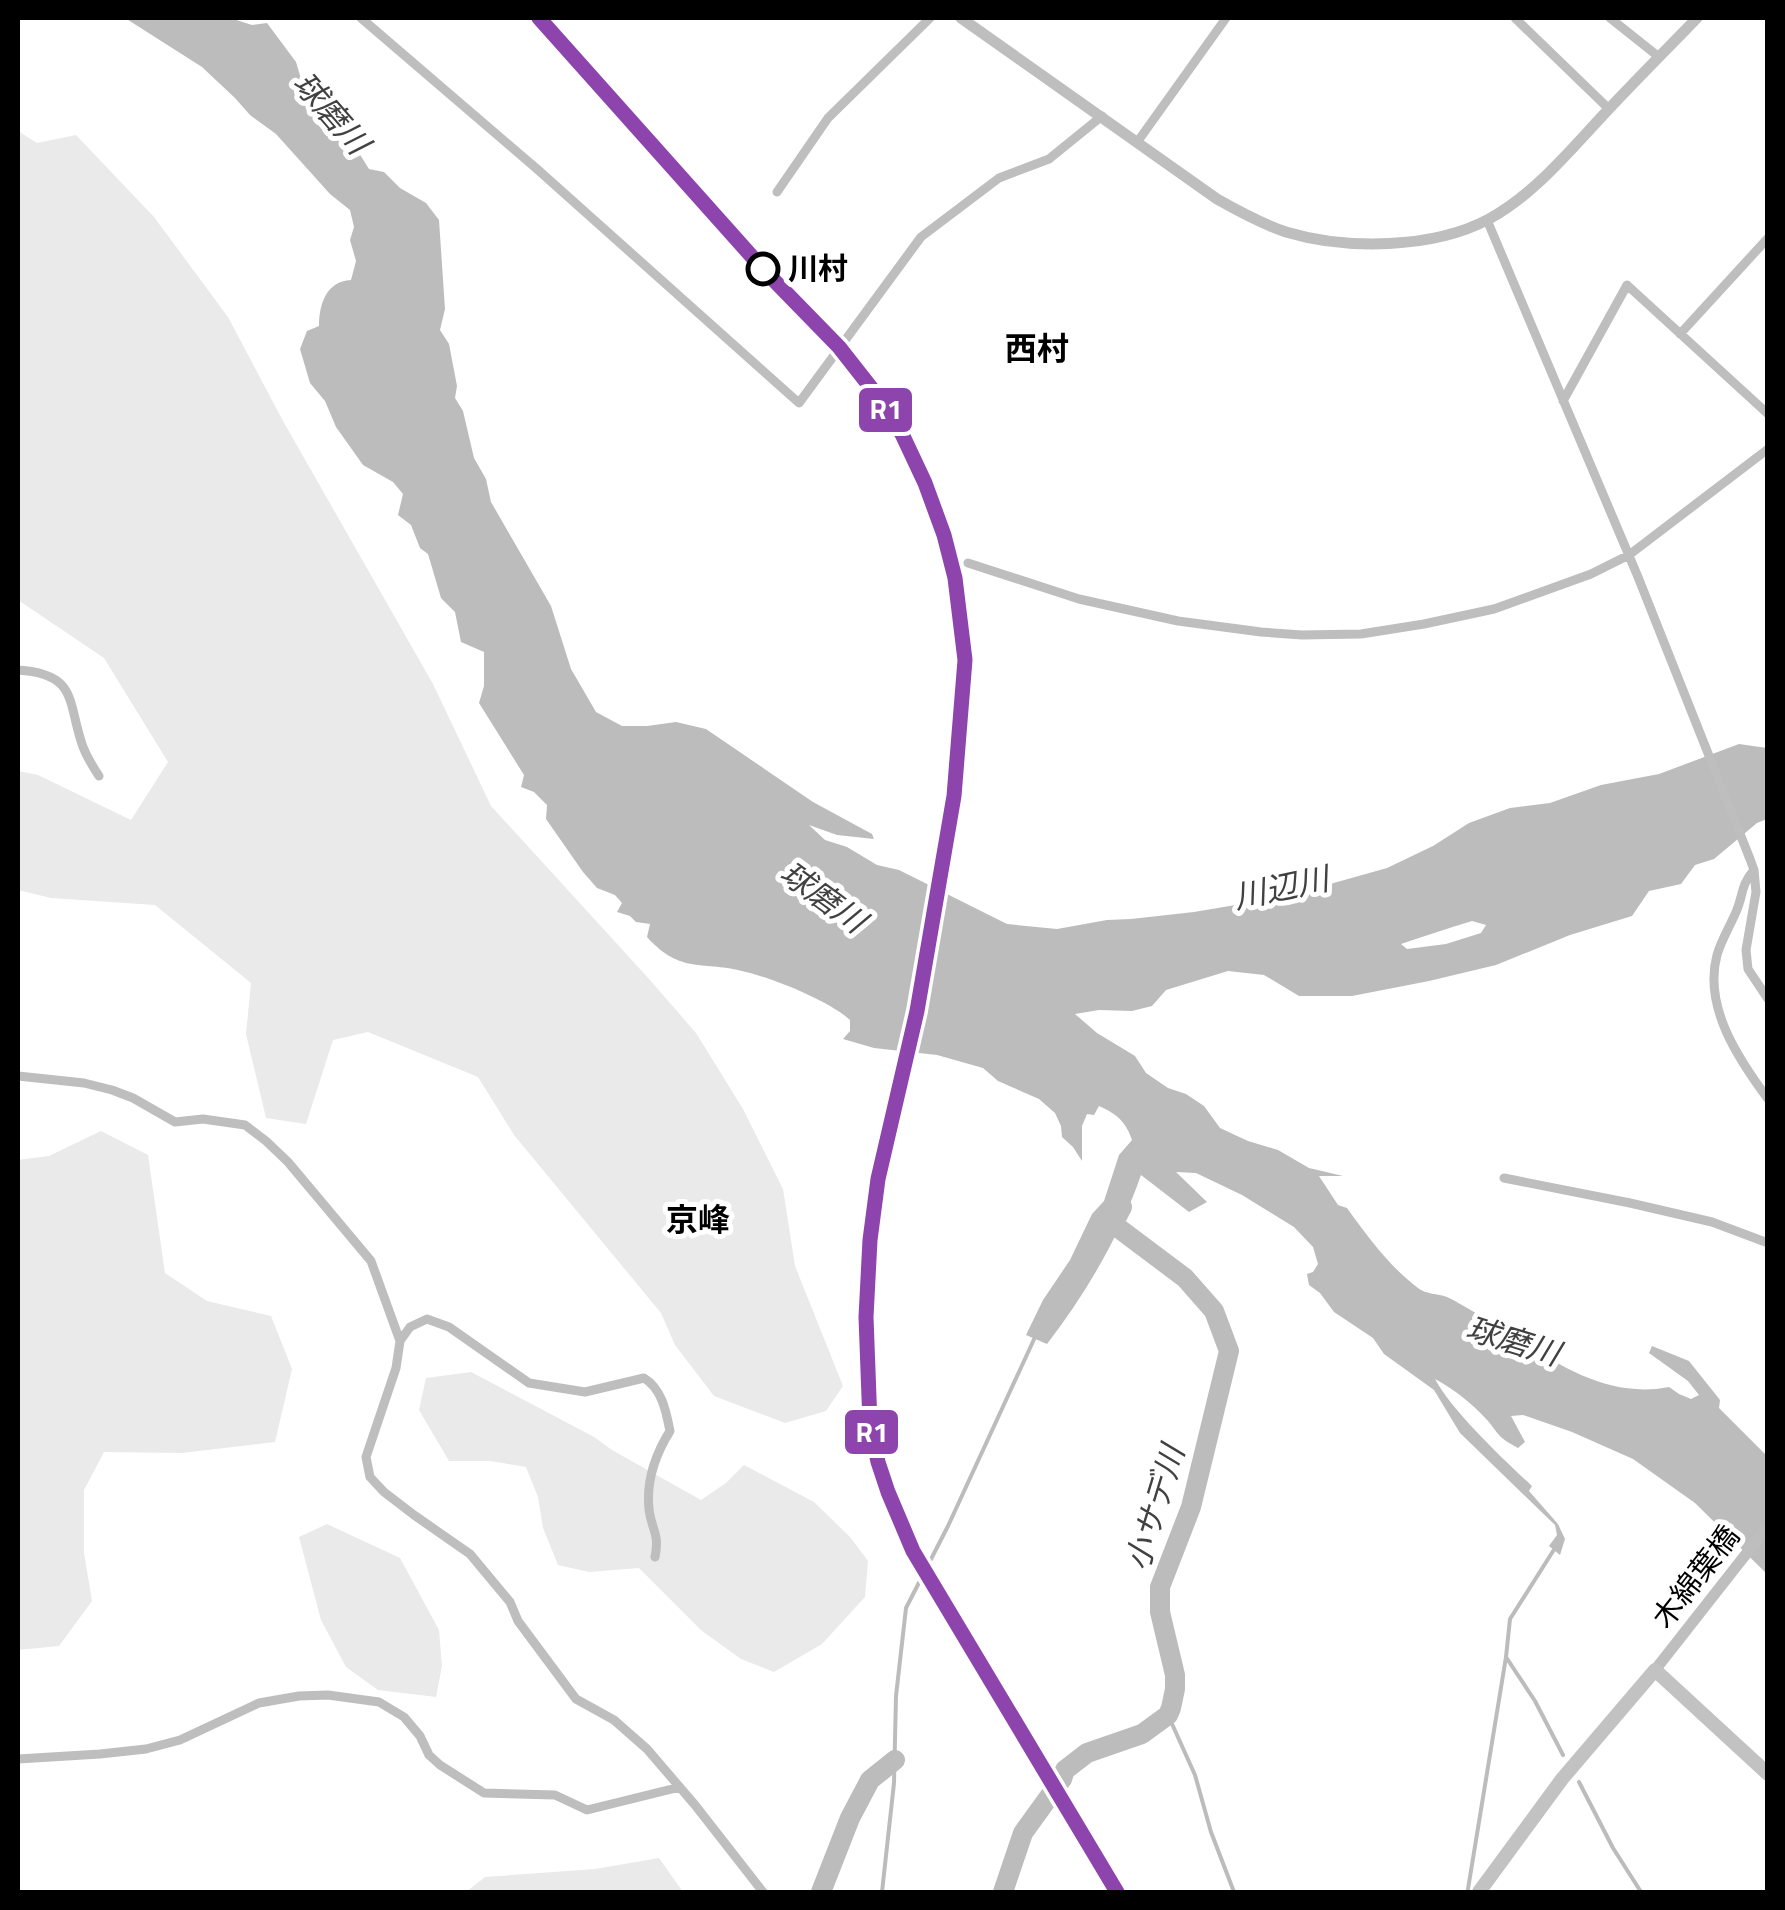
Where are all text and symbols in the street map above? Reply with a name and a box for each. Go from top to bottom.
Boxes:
water label: 球磨川 [282,60,383,167]
place label: 川村 [788,245,848,291]
marker: 川村 [747,253,779,285]
district label: 西村 [1005,324,1069,372]
line badge: R1 [857,386,914,434]
text: R1 [869,387,903,430]
water label: 球磨川 [771,849,879,946]
water label: 川辺川 [1229,853,1336,920]
district label: 京峰 [666,1195,730,1243]
water label: 球磨川 [1460,1303,1569,1378]
line badge: R1 [843,1408,900,1456]
text: R1 [855,1410,889,1453]
water label: 小サデ川 [1112,1437,1197,1576]
street label: 木綿葉橋 [1640,1515,1750,1638]

